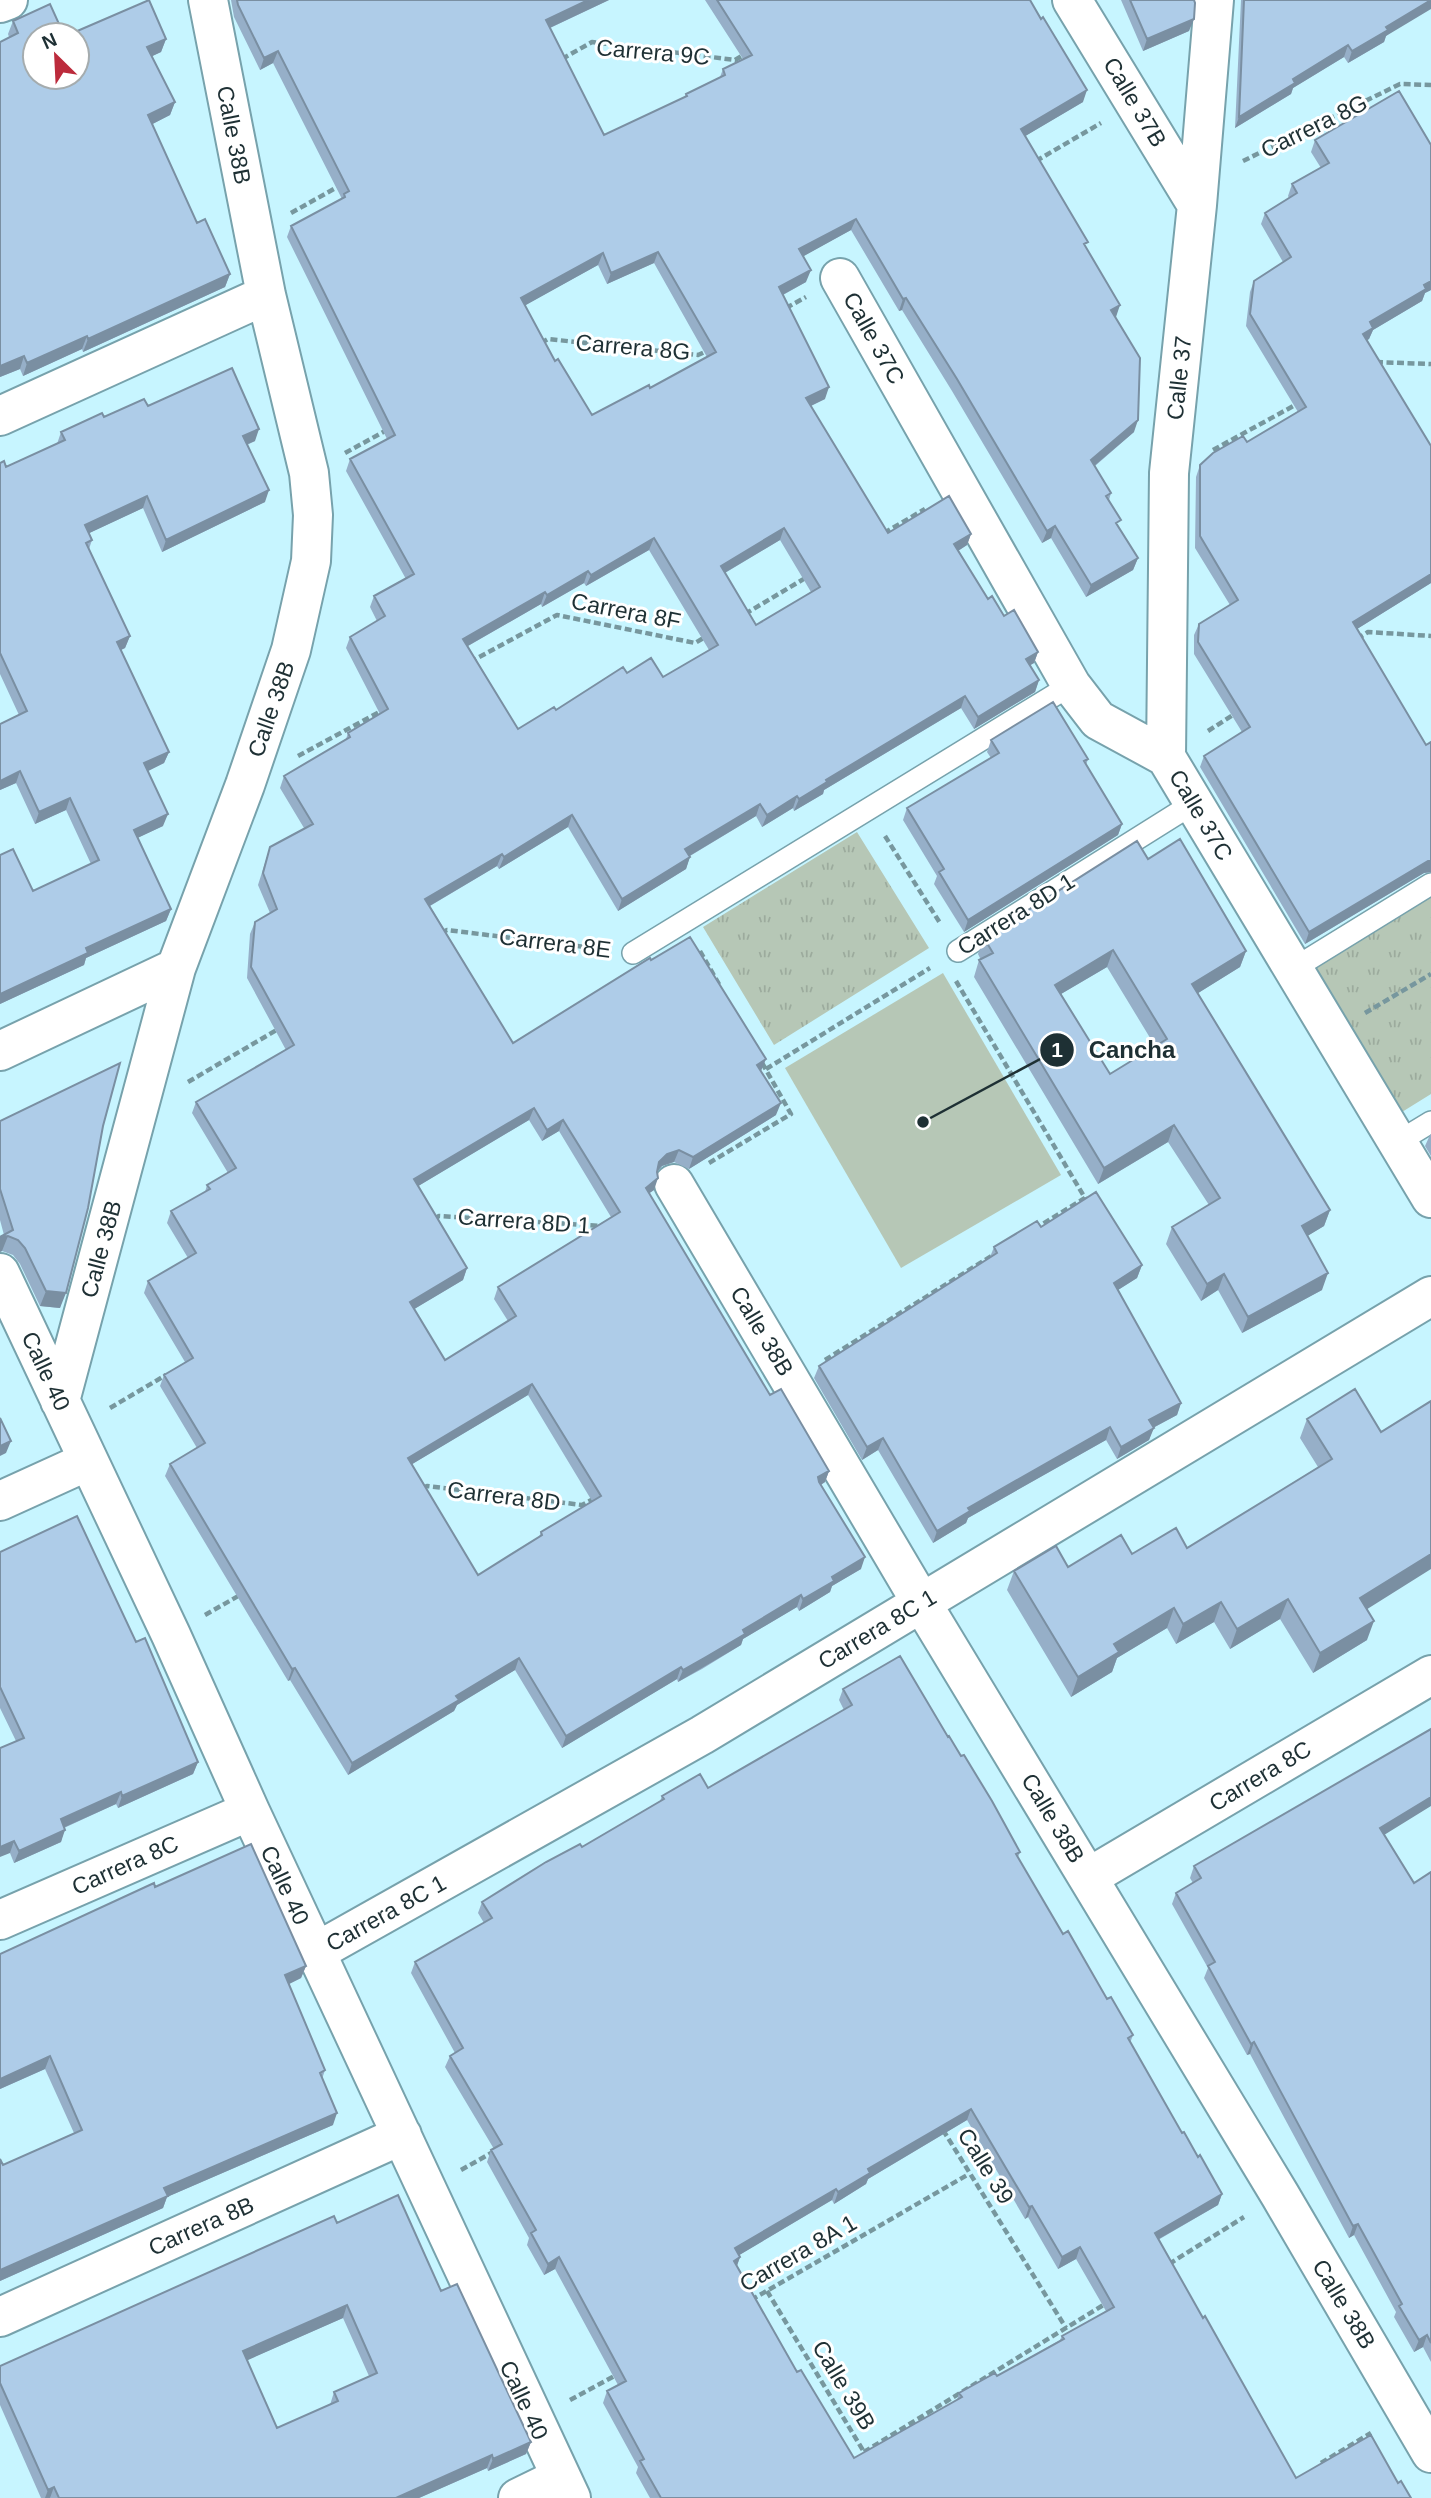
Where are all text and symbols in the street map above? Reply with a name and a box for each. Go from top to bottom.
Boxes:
north arrow [21,21,91,91]
text: N [39,29,60,53]
street label: Carrera 9C [595,34,711,70]
street label: Calle 37B [1098,53,1172,151]
street label: Calle 38B [212,84,256,186]
street label: Carrera 8G [1257,89,1371,163]
street label: Calle 37C [838,288,910,388]
street label: Carrera 8G [575,329,691,365]
street label: Calle 37 [1162,335,1196,421]
street label: Carrera 8F [569,588,683,634]
street label: Calle 38B [242,658,300,760]
street label: Calle 37C [1164,765,1238,865]
street label: Carrera 8D 1 [953,868,1079,960]
street label: Carrera 8E [498,923,612,963]
callout: Cancha [1040,1028,1189,1073]
text: Cancha [1089,1036,1176,1063]
text: 1 [1051,1038,1063,1061]
street label: Calle 38B [76,1197,126,1301]
street label: Carrera 8D 1 [457,1203,591,1239]
street label: Calle 38B [725,1282,799,1380]
street label: Calle 40 [16,1327,76,1415]
street label: Carrera 8D [446,1476,562,1516]
street label: Carrera 8C 1 [813,1584,941,1674]
street label: Carrera 8C [1205,1736,1315,1816]
street label: Calle 38B [1016,1769,1090,1867]
street label: Carrera 8C [68,1830,182,1900]
street label: Calle 40 [255,1841,315,1929]
street label: Carrera 8C 1 [322,1869,450,1957]
street label: Calle 39 [953,2123,1019,2209]
street label: Carrera 8B [144,2191,258,2261]
street label: Carrera 8A 1 [735,2209,861,2297]
street label: Calle 38B [1307,2255,1381,2353]
street label: Calle 39B [807,2336,881,2434]
street label: Calle 40 [494,2356,554,2444]

